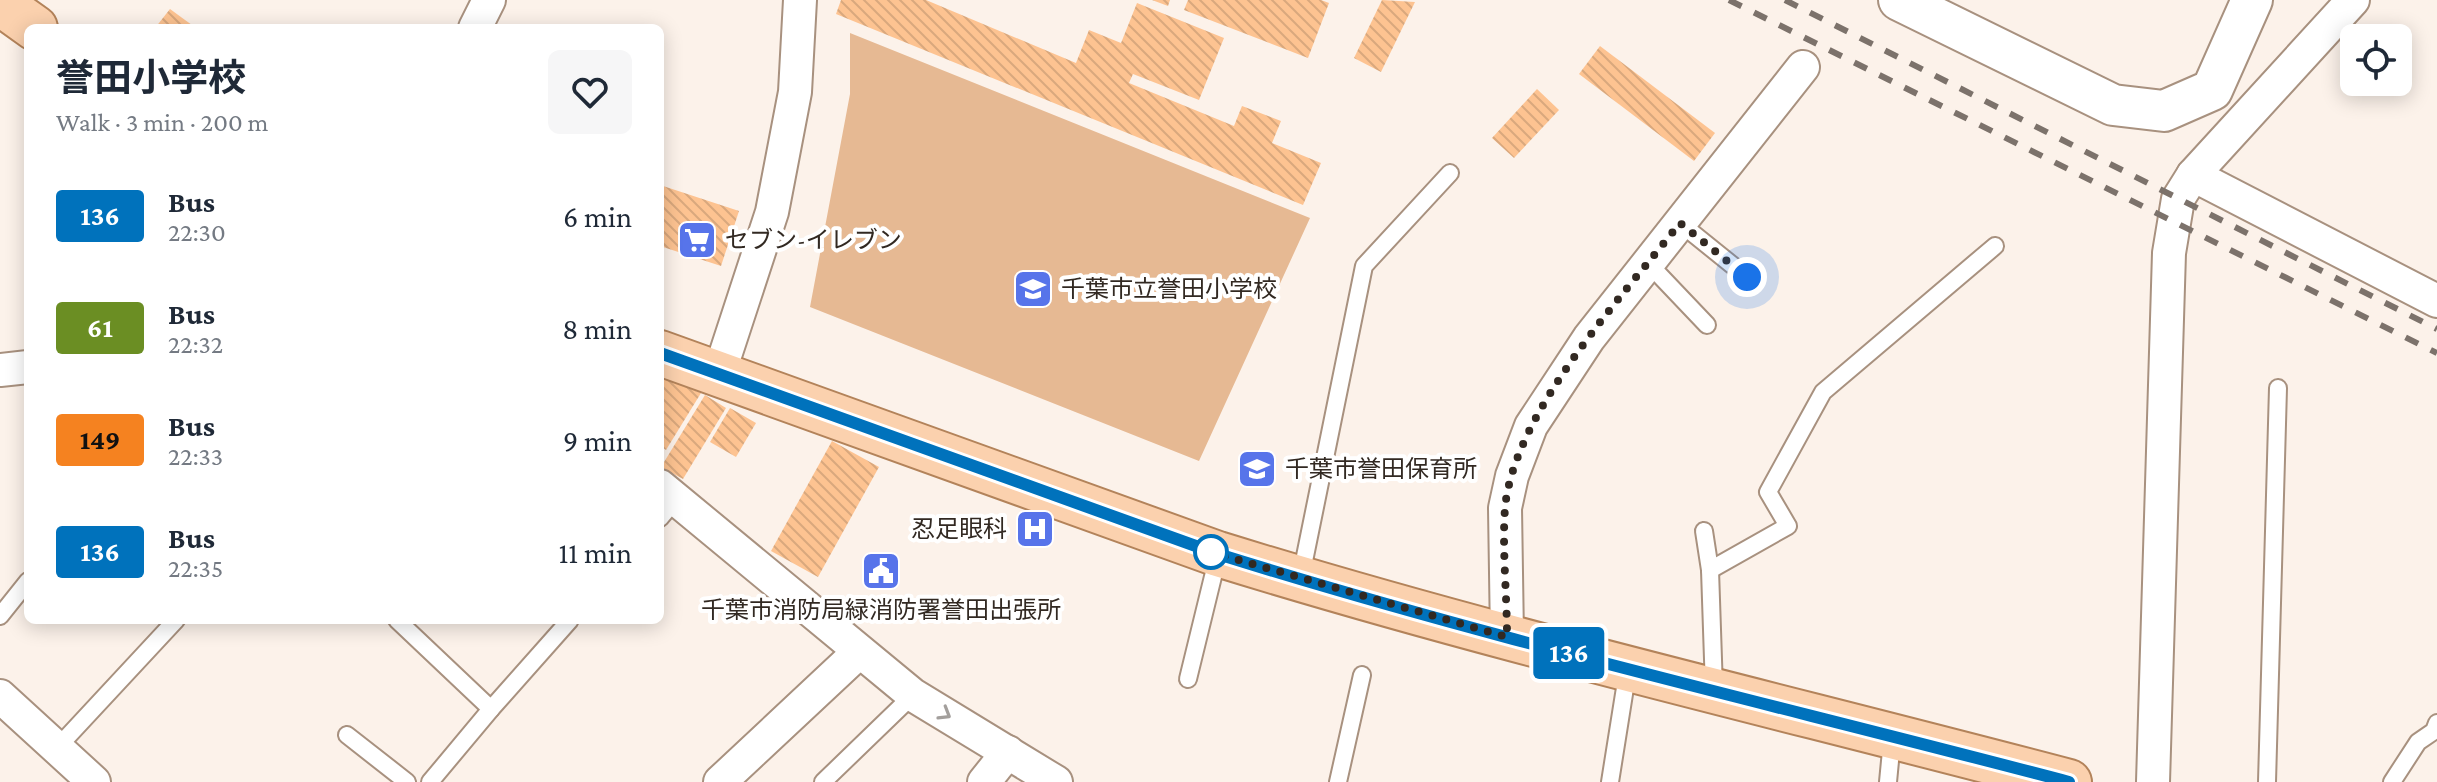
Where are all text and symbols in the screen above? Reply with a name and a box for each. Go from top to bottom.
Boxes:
map controls [2340,24,2412,96]
button: locate [2340,24,2412,96]
button: heart [548,50,632,134]
text: 誉田小学校 [56,57,246,99]
text: Walk · 3 min · 200 m [56,108,268,137]
text: Bus [168,185,215,218]
text: 136 [80,200,120,231]
text: 6 min [563,200,632,233]
text: 22:30 [168,218,226,247]
supermarket icon: セブン-イレブン [676,219,718,261]
place label: セブン-イレブン [725,226,902,253]
your location [1727,257,1767,297]
school or university icon: 千葉市立誉田小学校 [1012,268,1054,310]
place label: 千葉市立誉田小学校 [1061,275,1277,302]
text: Bus [168,297,215,330]
text: 61 [87,312,113,343]
text: 8 min [562,312,632,345]
text: 22:32 [168,330,223,359]
text: Bus [168,409,215,442]
text: 149 [80,424,120,455]
text: 9 min [563,424,632,457]
text: 22:33 [168,442,223,471]
school or university icon: 千葉市誉田保育所 [1236,448,1278,490]
place label: 千葉市誉田保育所 [1285,455,1477,482]
hospital icon: 忍足眼科 [1014,508,1056,550]
place label: 忍足眼科 [911,515,1007,542]
text: Bus [168,521,215,554]
unlabelled marker [1194,535,1228,569]
text: 136 [80,536,120,567]
text: 11 min [558,536,632,569]
public building icon: 千葉市消防局緑消防署誉田出張所 [860,550,902,592]
text: 22:35 [168,554,223,583]
place label: 千葉市消防局緑消防署誉田出張所 [701,596,1061,623]
line badge: 136 [1523,627,1615,679]
text: 136 [1549,637,1589,668]
one-way arrow [936,704,951,720]

